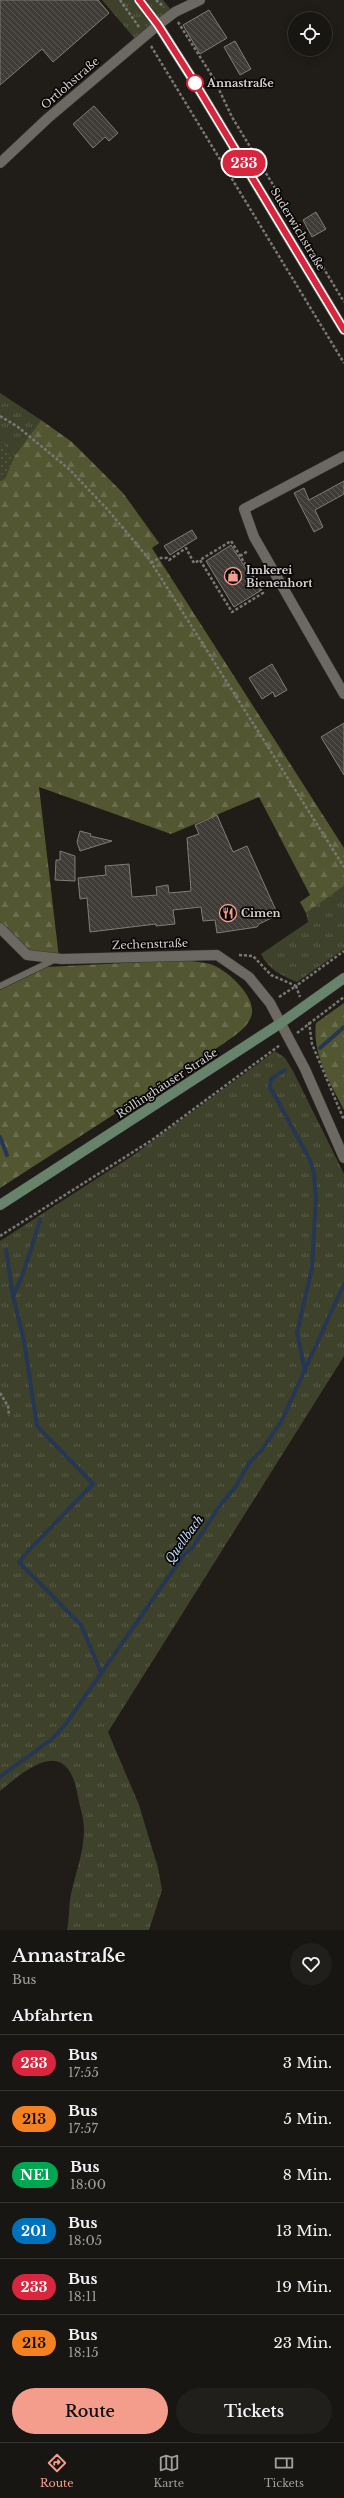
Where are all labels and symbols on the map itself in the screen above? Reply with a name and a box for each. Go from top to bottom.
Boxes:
street label: Ortlohstraße [38,54,102,112]
marker: Annastraße [186,74,204,92]
place label: Annastraße [206,76,274,90]
line badge: 233 [221,150,267,176]
street label: Suderwichstraße [268,185,328,273]
place label: Imkerei Bienenhort [246,563,313,590]
shop icon: Imkerei Bienenhort [223,566,243,586]
restaurant icon: Cimen [218,903,238,923]
place label: Cimen [241,906,281,920]
street label: Zechenstraße [112,936,188,952]
street label: Röllinghäuser Straße [114,1045,220,1121]
water label: Quellbach [162,1512,206,1566]

